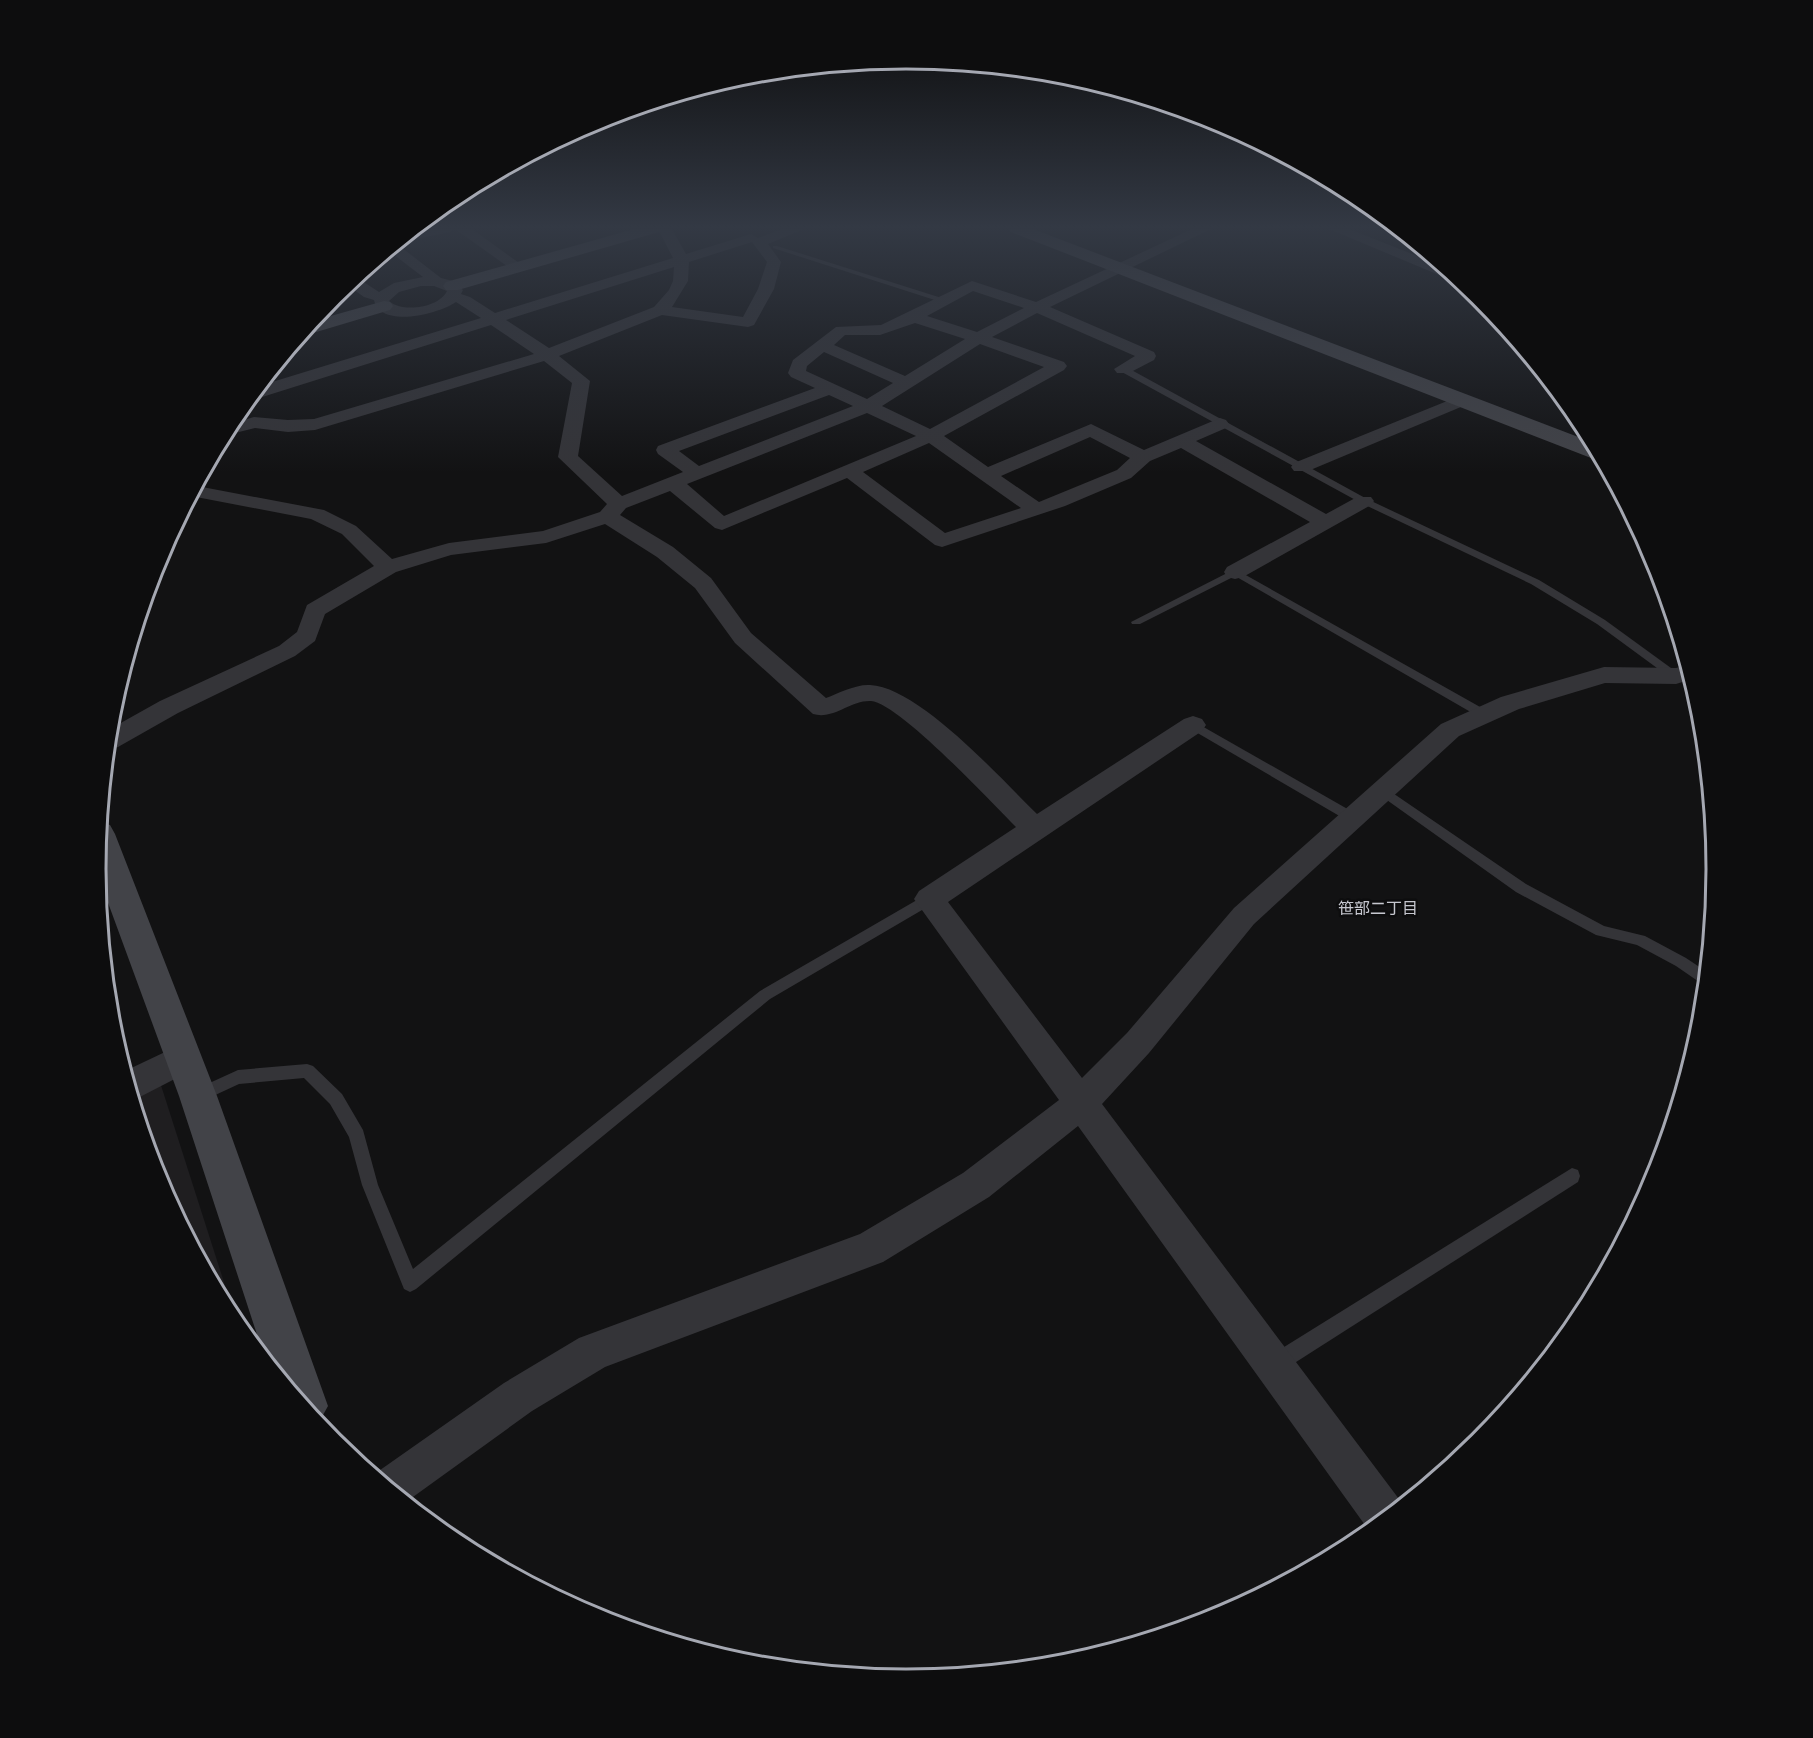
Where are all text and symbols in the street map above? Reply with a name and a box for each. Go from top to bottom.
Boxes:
district label: 笹部二丁目 [1338,896,1418,920]

